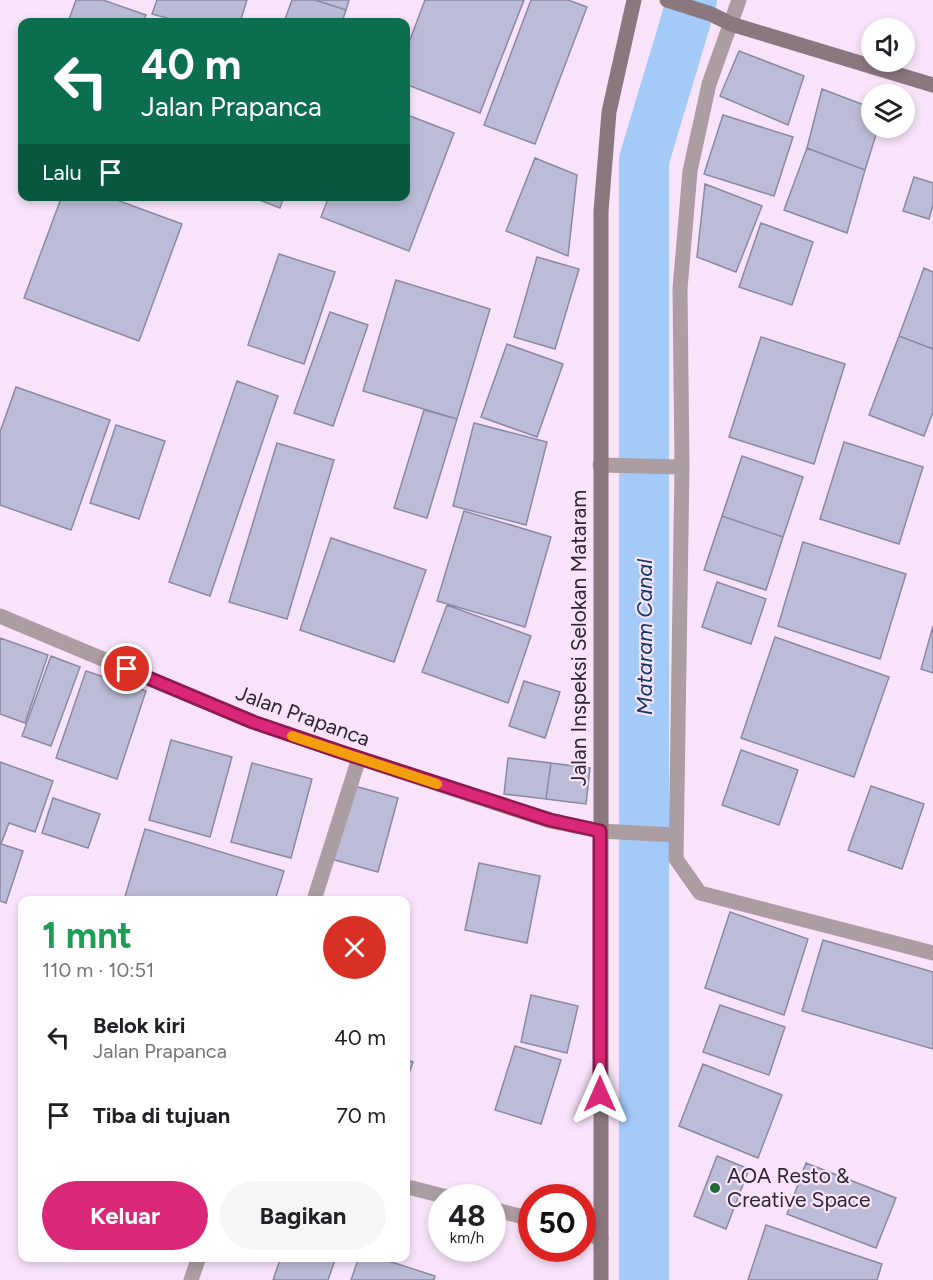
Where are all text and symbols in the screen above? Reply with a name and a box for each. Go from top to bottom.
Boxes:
map controls [861,18,915,138]
button: sound [861,18,915,72]
text: 40 m [141,39,241,90]
icon: left [42,42,120,120]
button: layers [861,84,915,138]
text: Jalan Prapanca [141,90,322,123]
icon: arrive [94,156,127,189]
text: Lalu [42,159,82,186]
street label: Jalan Inspeksi Selokan Mataram [566,490,591,786]
water label: Mataram Canal [631,559,658,715]
pin [101,643,152,694]
icon: arrive [110,652,143,685]
street label: Jalan Prapanca [233,680,373,751]
text: 1 mnt [42,914,132,957]
button: close [323,916,386,979]
text: 110 m · 10:51 [42,958,154,982]
text: Belok kiri [93,1012,186,1039]
icon: left [42,1021,75,1054]
text: 40 m [334,1024,386,1051]
text: Jalan Prapanca [93,1039,227,1063]
position arrow [568,1062,632,1126]
icon: arrive [42,1099,75,1132]
text: Tiba di tujuan [93,1102,230,1129]
text: 70 m [336,1102,386,1129]
place label: AOA Resto & Creative Space [727,1163,870,1212]
button: Keluar [42,1181,208,1250]
button: Bagikan [220,1181,386,1250]
marker: AOA Resto & Creative Space [708,1181,722,1195]
speed limit sign: 50 [518,1184,596,1262]
text: 48 [448,1197,486,1234]
text: km/h [450,1229,484,1247]

